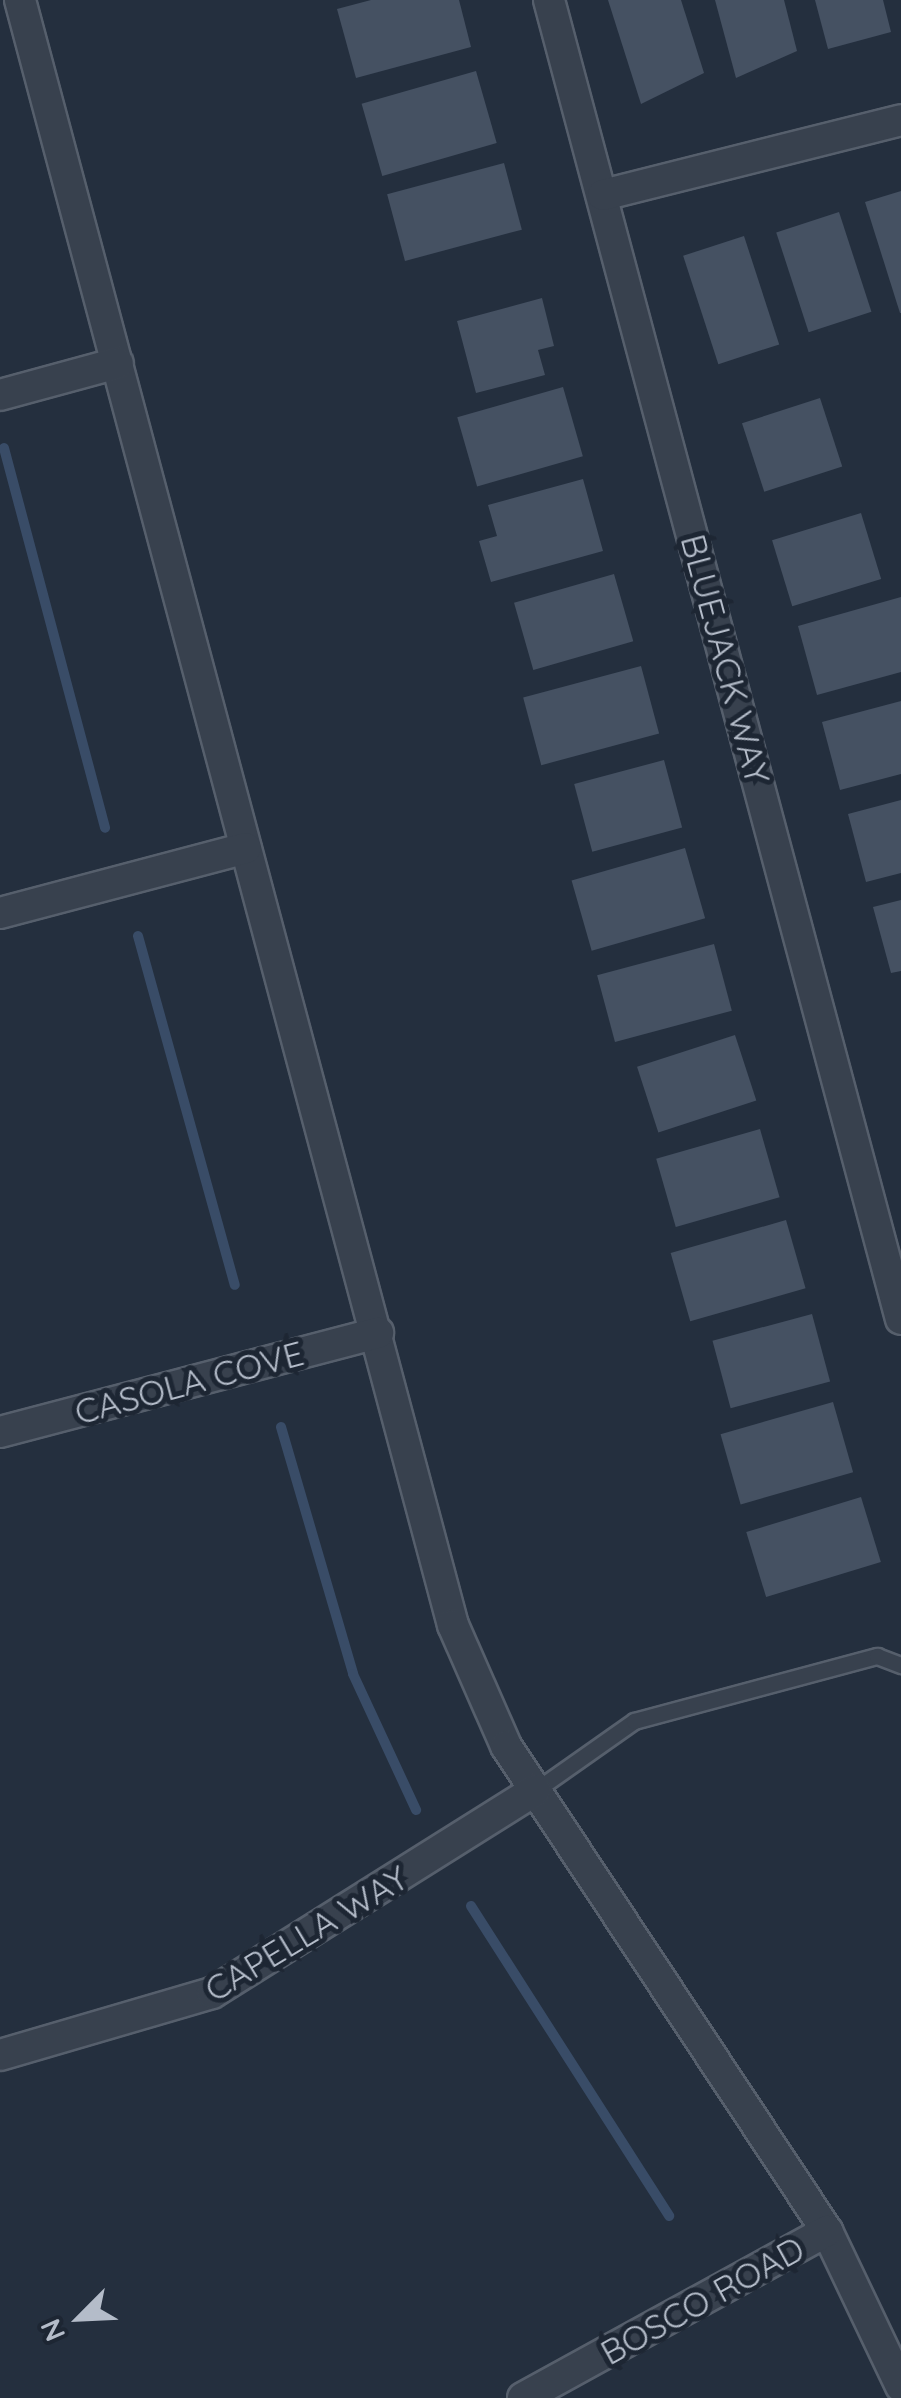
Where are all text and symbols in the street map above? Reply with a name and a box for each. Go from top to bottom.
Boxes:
street label: BLUEJACK WAY [672,529,780,789]
street label: CASOLA COVE [70,1331,308,1433]
street label: CAPELLA WAY [197,1856,415,2010]
street label: BOSCO ROAD [593,2227,811,2373]
north arrow [30,2268,130,2368]
text: N [32,2314,72,2347]

